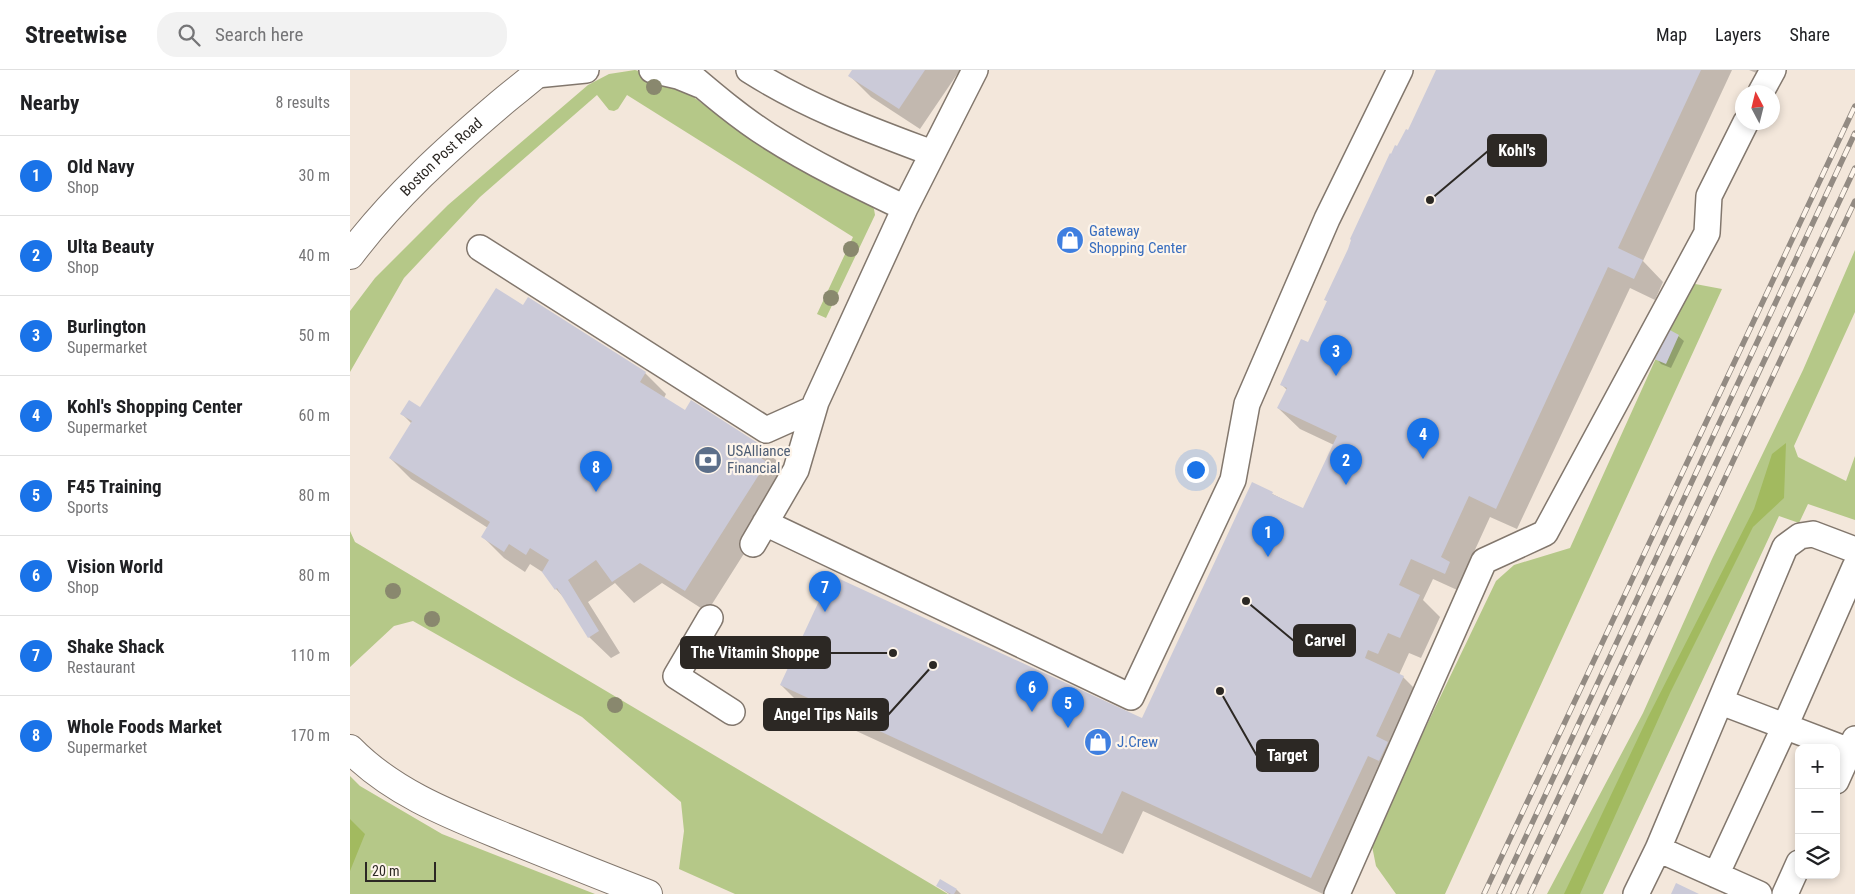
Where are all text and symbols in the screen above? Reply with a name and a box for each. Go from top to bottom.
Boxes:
search box [157,12,507,57]
text: Streetwise [25,21,127,49]
icon: search [175,21,203,49]
text: Search here [215,23,303,46]
text: Map [1656,24,1687,45]
text: Layers [1715,24,1762,45]
text: Share [1790,24,1830,45]
north arrow [1735,85,1780,130]
text: Nearby [20,91,79,115]
text: 8 results [275,93,330,112]
street label: Boston Post Road [396,114,486,200]
callout: Kohl's [1488,135,1546,166]
text: Kohl's [1498,141,1536,160]
text: Old Navy [67,155,134,178]
text: 1 [32,166,40,185]
text: 30 m [298,166,330,185]
text: Shop [67,178,99,197]
place label: Gateway Shopping Center [1089,222,1187,257]
shop icon: Gateway Shopping Center [1055,225,1085,255]
text: Ulta Beauty [67,235,154,258]
text: 2 [32,246,40,265]
text: 40 m [298,246,330,265]
text: Shop [67,258,99,277]
text: Burlington [67,315,146,338]
text: 3 [32,326,40,345]
text: 50 m [298,326,330,345]
pin: 3 [1320,335,1352,376]
text: Supermarket [67,338,147,357]
text: Kohl's Shopping Center [67,395,243,418]
text: 4 [32,406,40,425]
text: 60 m [298,406,330,425]
text: Supermarket [67,418,147,437]
pin: 4 [1407,418,1439,459]
place label: USAlliance Financial [727,442,791,477]
pin: 2 [1330,444,1362,485]
bank icon: USAlliance Financial [693,445,723,475]
pin: 8 [580,451,612,492]
your location [1183,457,1209,483]
text: F45 Training [67,475,162,498]
text: 5 [32,486,40,505]
text: 80 m [298,486,330,505]
text: Sports [67,498,109,517]
pin: 1 [1252,516,1284,557]
text: Vision World [67,555,163,578]
text: 6 [32,566,40,585]
text: 80 m [298,566,330,585]
pin: 7 [809,571,841,612]
text: Shop [67,578,99,597]
callout: Carvel [1294,625,1355,656]
text: Carvel [1305,631,1345,650]
text: Shake Shack [67,635,164,658]
callout: The Vitamin Shoppe [681,637,830,668]
text: The Vitamin Shoppe [690,643,820,662]
text: 7 [32,646,40,665]
text: 110 m [291,646,330,665]
text: Restaurant [67,658,135,677]
pin: 6 [1016,671,1048,712]
pin: 5 [1052,687,1084,728]
callout: Angel Tips Nails [764,699,888,730]
text: Angel Tips Nails [774,705,878,724]
text: Whole Foods Market [67,715,222,738]
text: 8 [32,726,40,745]
text: 170 m [291,726,330,745]
shop icon: J.Crew [1083,727,1113,757]
place label: J.Crew [1117,733,1158,751]
text: Supermarket [67,738,147,757]
callout: Target [1257,740,1318,771]
map controls [1795,744,1840,879]
button: + [1795,744,1840,789]
text: Target [1267,746,1307,765]
button: − [1795,789,1840,834]
button: layers [1795,834,1840,879]
scale bar [365,859,436,882]
text: 20 m [372,863,400,879]

